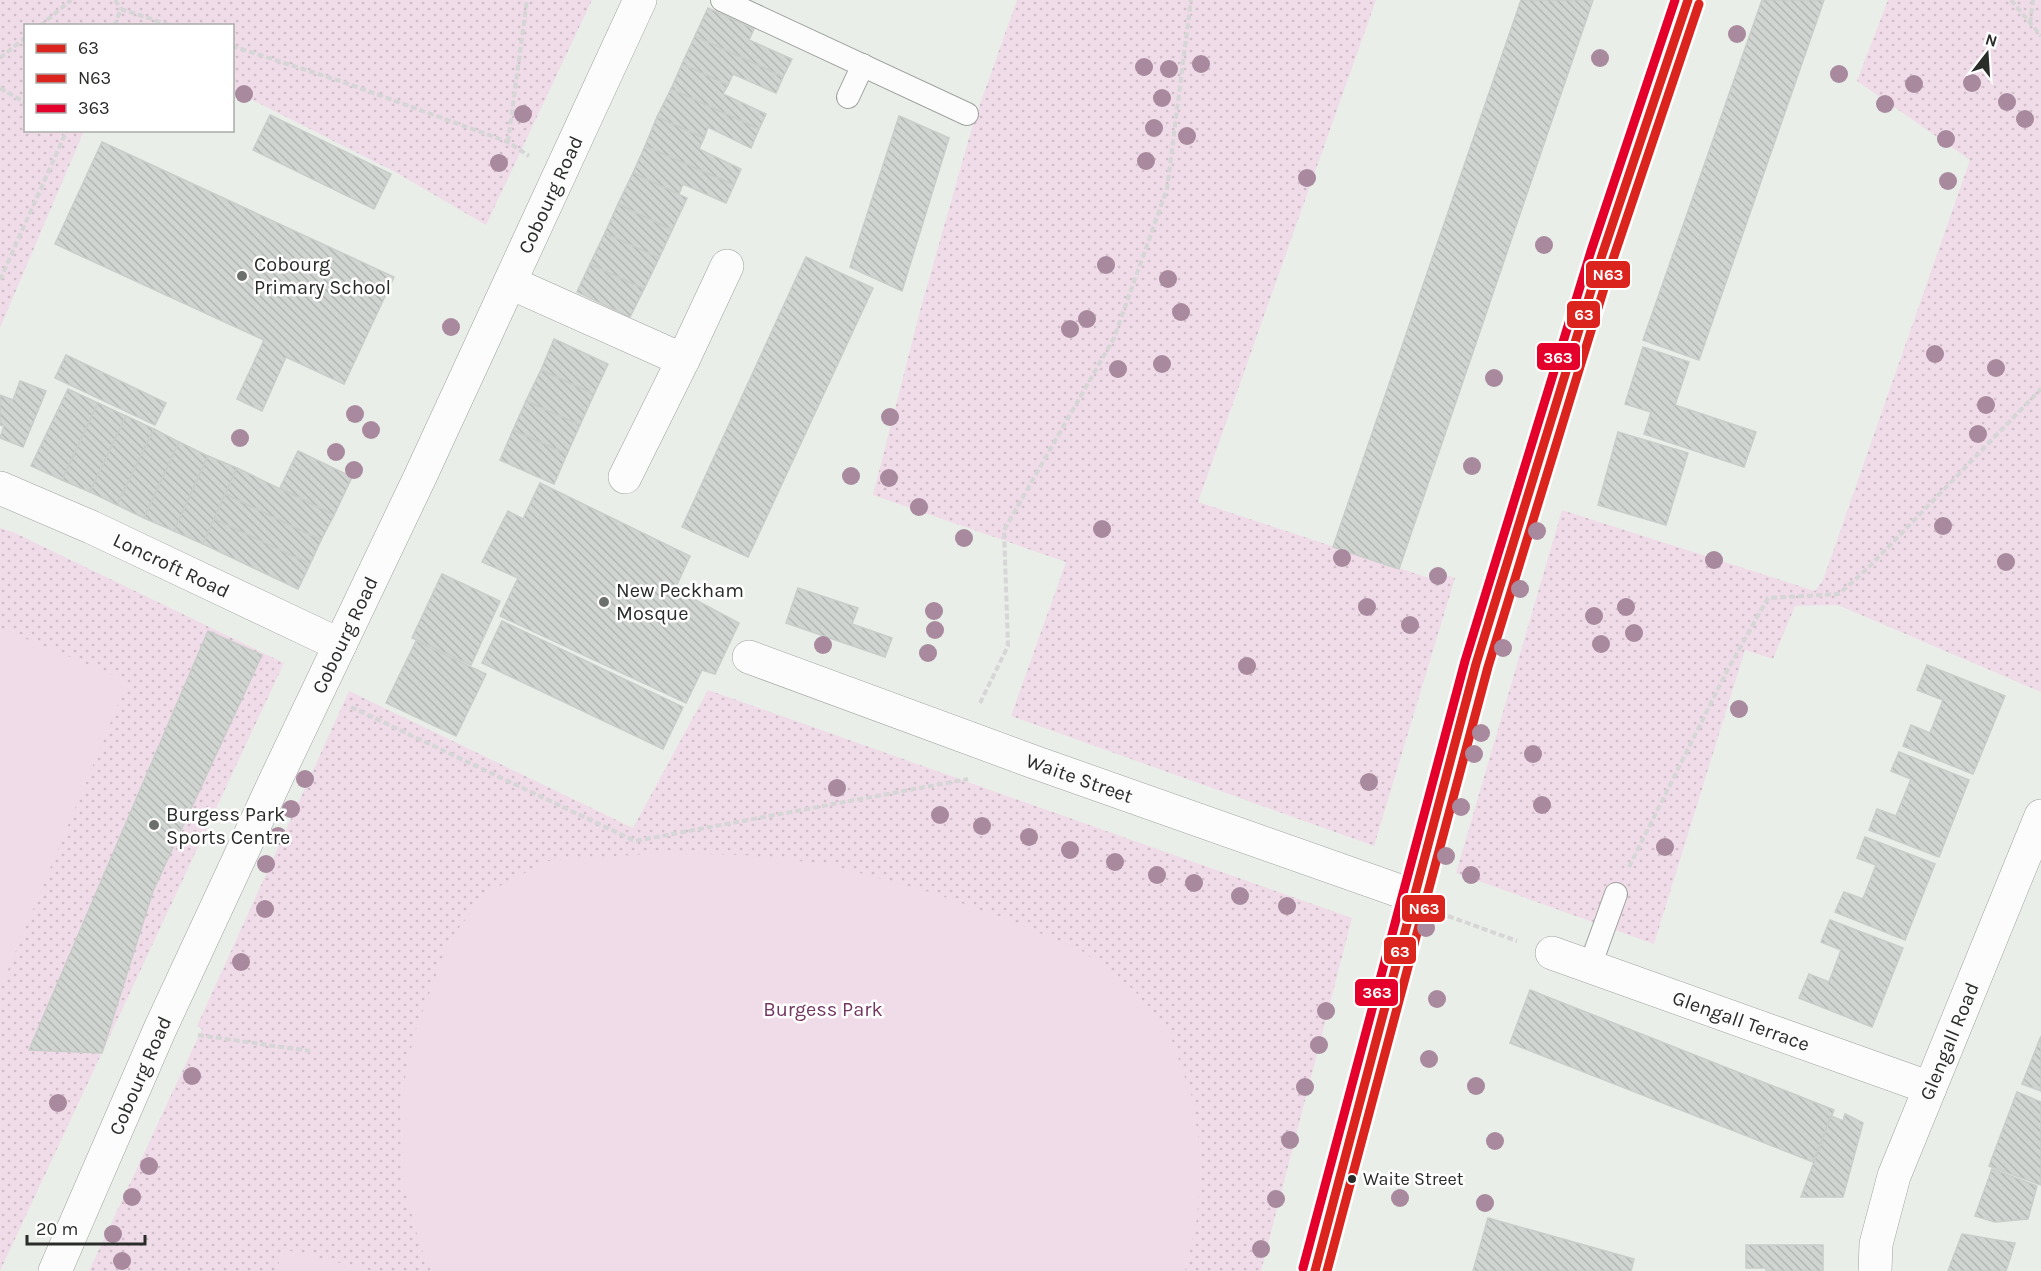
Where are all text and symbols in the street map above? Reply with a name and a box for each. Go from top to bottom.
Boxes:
legend [24,24,234,132]
north arrow [1957,24,2017,84]
text: N [1983,29,2000,51]
text: 63 [78,37,99,59]
text: N63 [78,67,111,89]
text: 363 [78,97,110,119]
street label: Cobourg Road [513,132,587,257]
place label: Cobourg Primary School [254,253,391,299]
line badge: N63 [1585,260,1631,289]
text: N63 [1592,265,1624,284]
marker: Cobourg Primary School [235,269,249,283]
line badge: 63 [1566,300,1601,329]
text: 63 [1574,305,1594,324]
line badge: 363 [1536,342,1581,371]
text: 363 [1543,348,1573,367]
street label: Loncroft Road [110,528,233,602]
street label: Cobourg Road [307,573,382,697]
place label: New Peckham Mosque [616,579,744,625]
marker: New Peckham Mosque [597,595,611,609]
street label: Waite Street [1023,749,1136,808]
place label: Burgess Park Sports Centre [166,803,290,849]
marker: Burgess Park Sports Centre [147,818,161,832]
line badge: N63 [1401,894,1446,923]
text: N63 [1408,899,1440,918]
line badge: 63 [1383,936,1417,965]
text: 63 [1390,942,1410,961]
line badge: 363 [1354,978,1399,1007]
street label: Glengall Road [1915,979,1983,1103]
text: 363 [1362,983,1392,1002]
street label: Glengall Terrace [1670,986,1813,1056]
park label: Burgess Park [763,998,883,1021]
street label: Cobourg Road [104,1013,176,1139]
place label: Waite Street [1363,1168,1464,1190]
marker: Waite Street [1346,1173,1358,1185]
scale bar [27,1208,146,1246]
text: 20 m [36,1218,78,1240]

